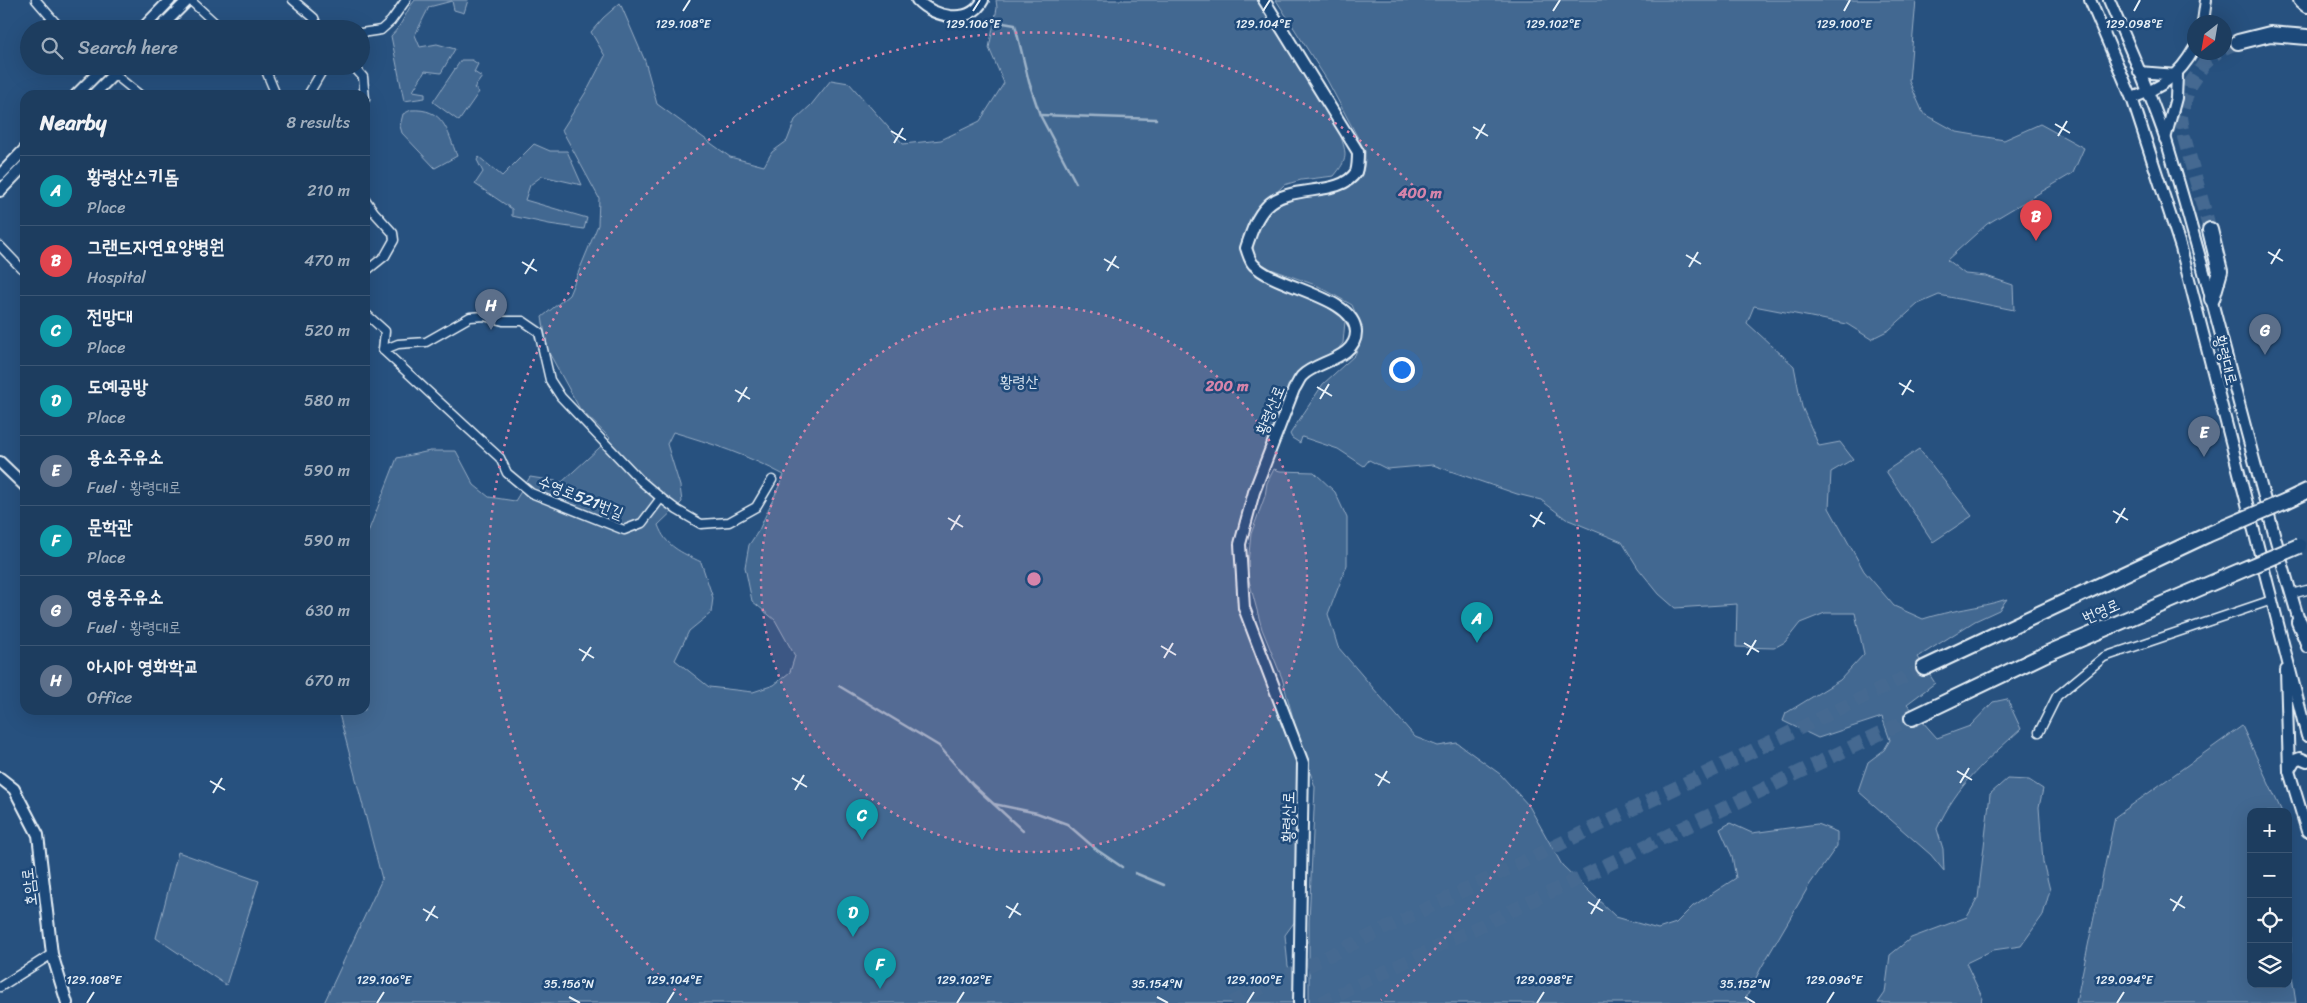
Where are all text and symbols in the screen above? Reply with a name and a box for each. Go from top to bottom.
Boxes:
text: 129.108°E [656,13,712,35]
text: 129.106°E [946,13,1002,35]
text: 129.104°E [1235,13,1292,35]
text: 129.102°E [1526,13,1582,35]
text: 129.100°E [1816,13,1873,35]
text: 129.098°E [2105,13,2164,35]
north arrow [2187,15,2232,60]
search box [20,20,370,75]
text: Search here [78,31,178,64]
icon: search [38,34,66,62]
text: Nearby [40,104,106,142]
text: 8 results [287,108,350,137]
text: 황령산스키돔 [87,160,179,193]
text: A [51,176,61,205]
text: 210 m [307,176,350,205]
text: 400 m [1397,180,1442,206]
text: Place [87,193,126,222]
pin: B [2020,200,2052,241]
text: 그랜드자연요양병원 [87,230,225,263]
text: B [51,246,61,275]
text: 470 m [304,246,350,275]
text: Hospital [87,263,146,292]
pin: H [475,289,507,330]
text: 전망대 [87,300,133,333]
pin: G [2249,314,2281,355]
text: C [51,316,61,345]
text: 520 m [304,316,350,345]
street label: 황령대로 [2205,331,2247,389]
text: Place [87,333,126,362]
your location [1389,357,1415,383]
park label: 황령산 [1000,367,1038,396]
text: 도예공방 [87,370,148,403]
text: 200 m [1204,373,1249,399]
street label: 황령산로 [1247,381,1293,439]
text: D [51,386,61,415]
text: 580 m [304,386,350,415]
text: Place [87,403,126,432]
pin: E [2188,416,2220,457]
text: 용소주유소 [87,440,163,473]
text: E [52,456,60,485]
text: 590 m [304,456,350,485]
street label: 수영로521번길 [534,467,628,527]
text: Fuel · 황령대로 [87,473,181,502]
text: 문학관 [87,510,133,543]
text: F [52,526,60,555]
text: 590 m [304,526,350,555]
text: Place [87,543,126,572]
centre of rings [1025,570,1043,588]
text: 영웅주유소 [87,580,163,613]
street label: 번영로 [2078,590,2124,632]
text: G [51,596,61,625]
text: 630 m [306,596,350,625]
pin: A [1461,602,1493,643]
text: Fuel · 황령대로 [87,613,181,642]
text: 아시아 영화학교 [87,650,199,683]
text: H [50,666,62,695]
text: 670 m [305,666,350,695]
text: Office [87,683,132,712]
street label: 황령산로 [1273,791,1303,843]
pin: C [846,799,878,840]
map controls [2247,808,2292,988]
button: + [2247,808,2292,853]
button: − [2247,853,2292,898]
street label: 호암로 [12,866,46,908]
pin: D [837,896,869,937]
button: locate [2247,898,2292,943]
button: layers [2247,943,2292,988]
pin: F [864,948,896,989]
text: 129.108°E [67,969,123,991]
text: 129.106°E [357,969,413,991]
text: 129.104°E [646,969,703,991]
text: 129.102°E [937,969,993,991]
text: 129.100°E [1226,969,1283,991]
text: 129.098°E [1515,969,1574,991]
text: 129.096°E [1806,969,1864,991]
text: 129.094°E [2095,969,2154,991]
text: 35.156°N [544,973,595,995]
text: 35.154°N [1132,973,1183,995]
text: 35.152°N [1720,973,1771,995]

